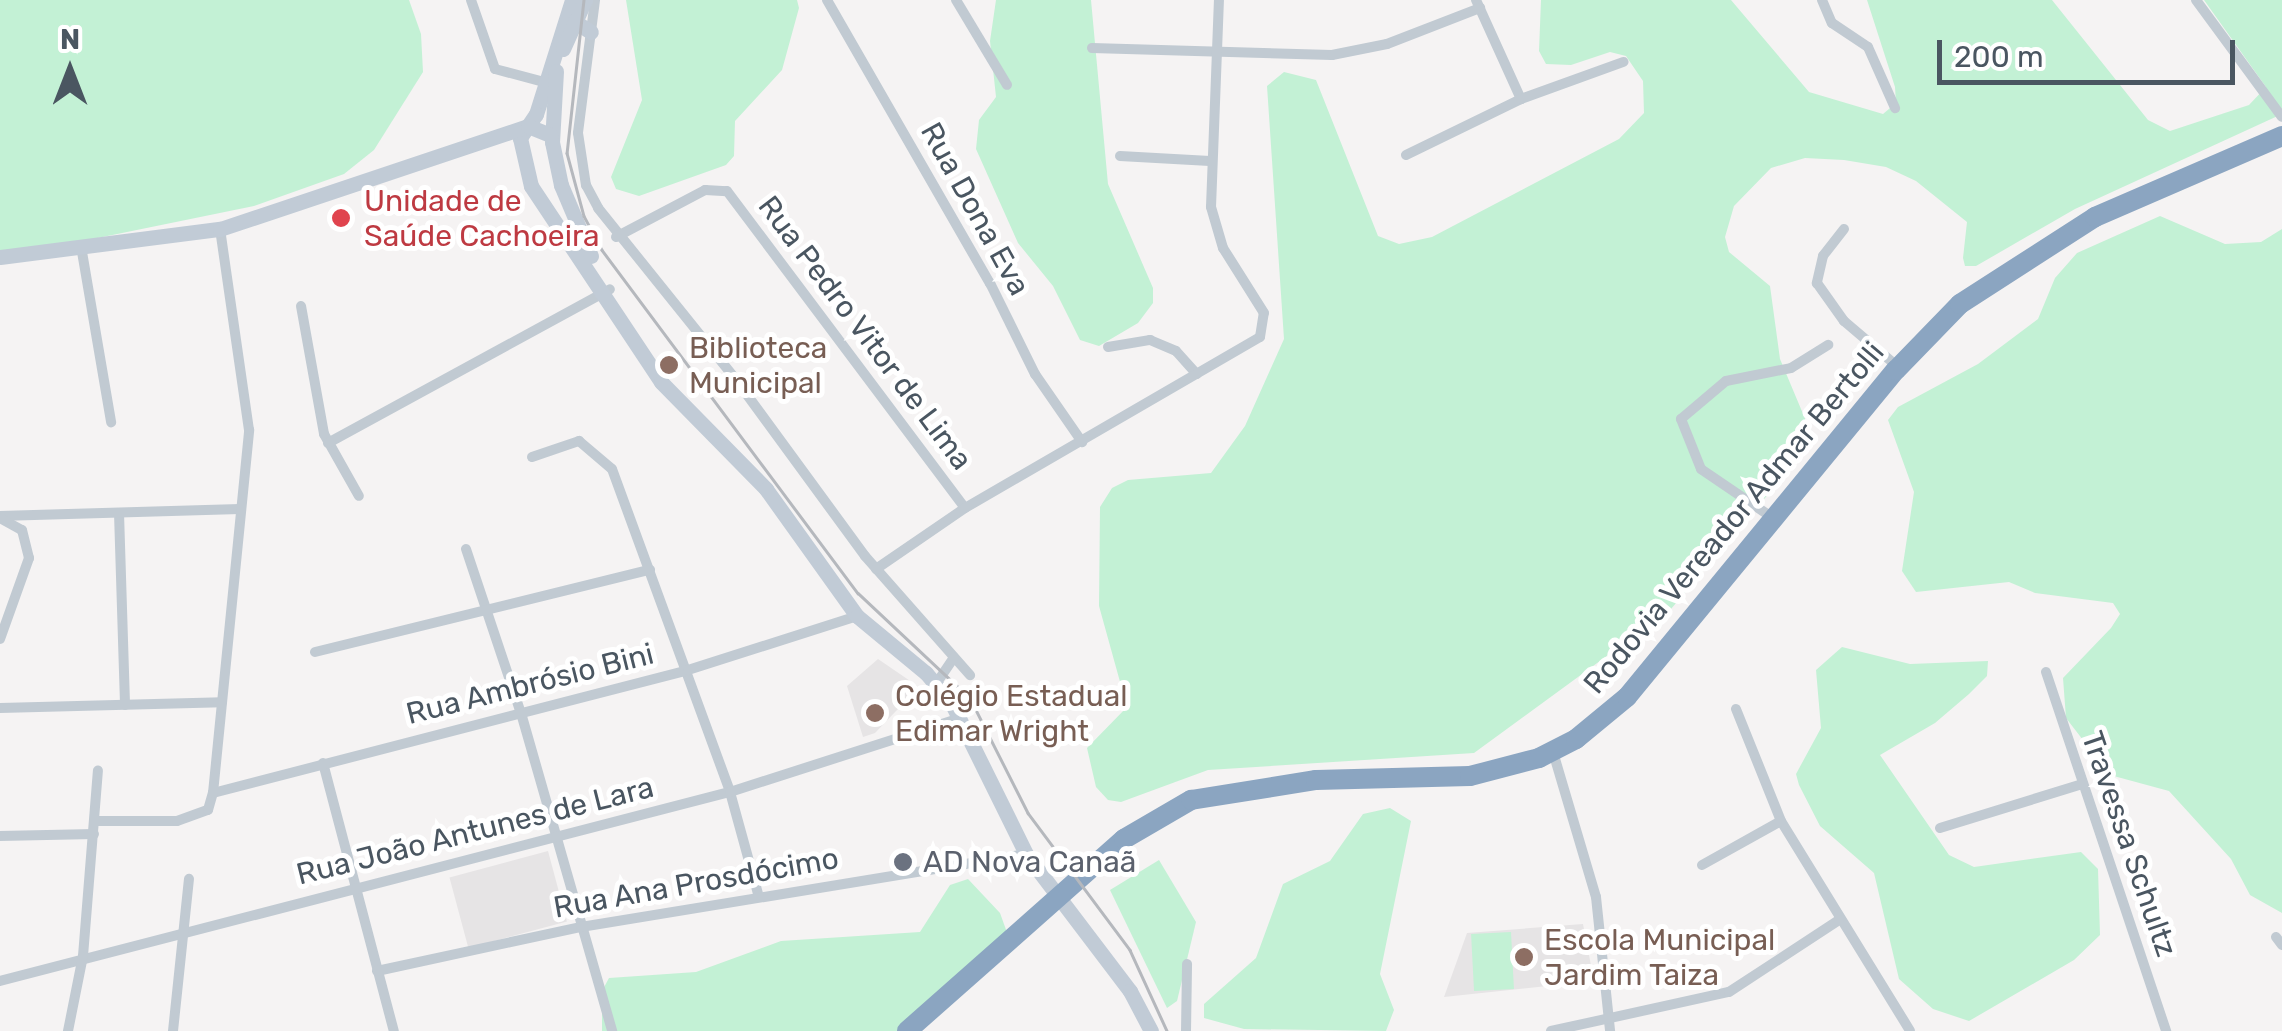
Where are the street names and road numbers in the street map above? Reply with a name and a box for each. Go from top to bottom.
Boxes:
street label: Rua Dona Eva [913,116,1037,302]
street label: Rua Pedro Vitor de Lima [750,188,980,478]
street label: Rodovia Vereador Admar Bertolli [1575,334,1893,702]
street label: Rua Ambrósio Bini [402,636,658,732]
street label: Travessa Schultz [2074,727,2184,961]
street label: Rua João Antunes de Lara [292,769,658,893]
street label: Rua Ana Prosdócimo [550,840,842,926]

